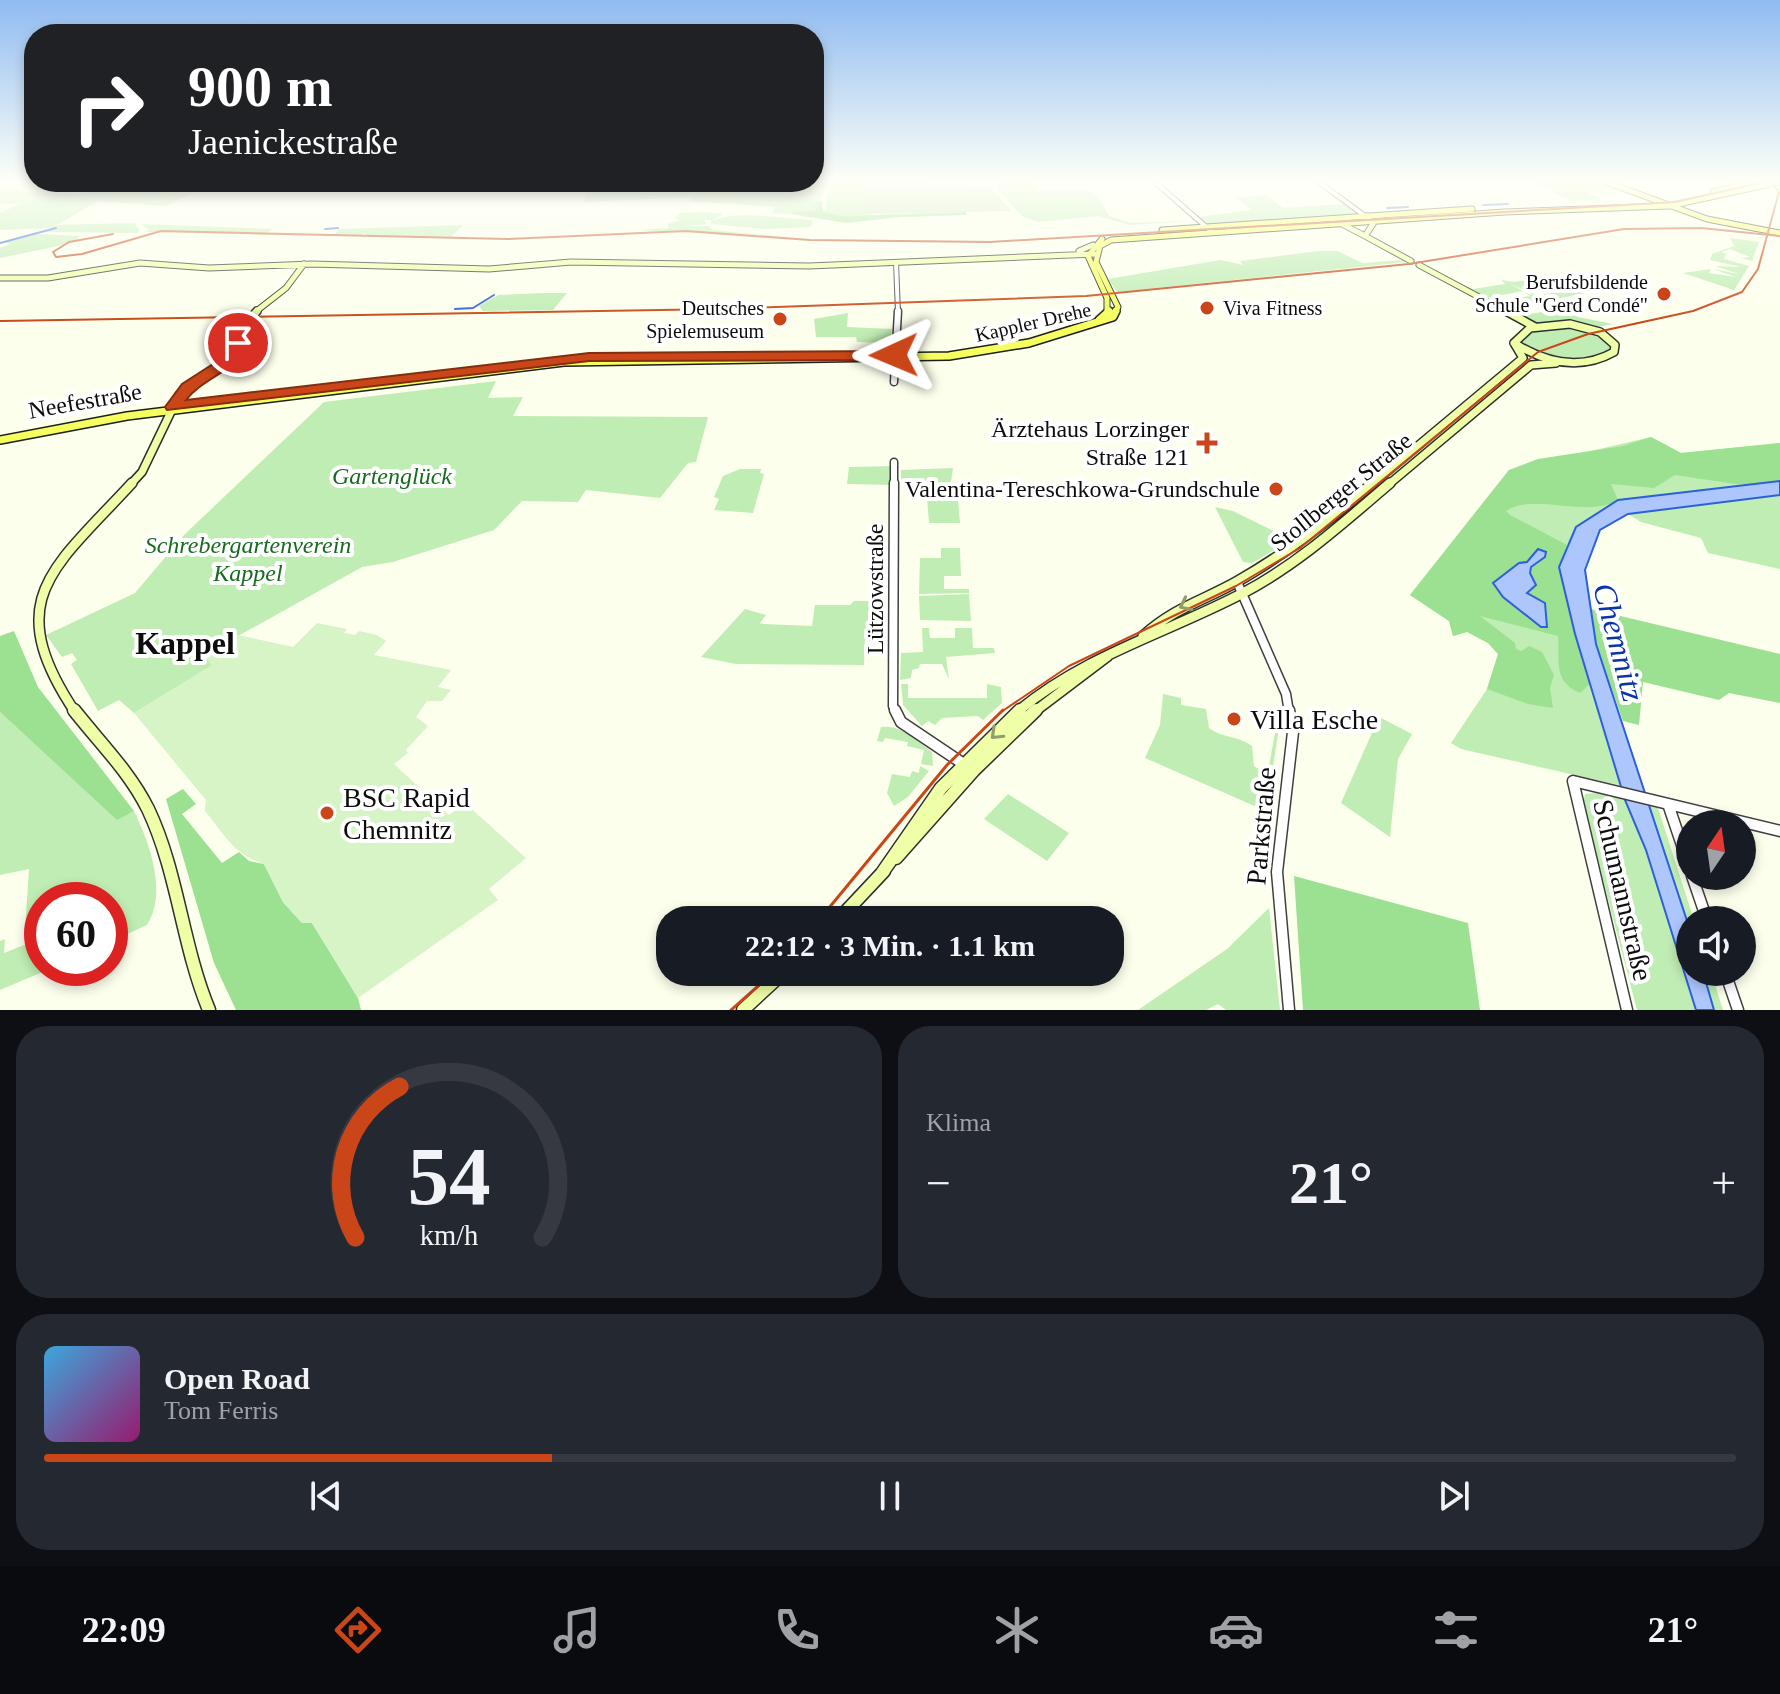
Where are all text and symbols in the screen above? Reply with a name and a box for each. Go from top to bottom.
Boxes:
icon: right [56,56,160,160]
text: 900 m [188,56,333,118]
text: Jaenickestraße [188,122,398,162]
place label: Berufsbildende Schule "Gerd Condé" [1475,271,1648,316]
marker: Berufsbildende Schule "Gerd Condé" [1655,285,1673,303]
place label: Deutsches Spielemuseum [646,297,764,343]
place label: Viva Fitness [1223,297,1323,319]
street label: Kappler Drehe [973,298,1093,347]
marker: Viva Fitness [1198,299,1216,317]
pin [204,309,272,377]
marker: Deutsches Spielemuseum [771,310,789,328]
position arrow [852,313,936,397]
icon: arrive [216,321,260,365]
street label: Neefestraße [26,378,144,424]
place label: Ärztehaus Lorzinger Straße 121 [991,416,1189,470]
street label: Stollberger Straße [1265,427,1417,557]
marker: Ärztehaus Lorzinger Straße 121 [1196,432,1218,454]
park label: Gartenglück [332,463,452,489]
place label: Valentina-Tereschkowa-Grundschule [904,476,1260,502]
marker: Valentina-Tereschkowa-Grundschule [1267,480,1285,498]
street label: Lützowstraße [862,524,888,654]
park label: Schrebergartenverein Kappel [145,532,351,586]
water label: Chemnitz [1586,579,1652,706]
one-way arrow [1179,595,1193,611]
district label: Kappel [135,625,235,661]
place label: Villa Esche [1250,704,1378,735]
marker: Villa Esche [1225,710,1243,728]
one-way arrow [991,725,1005,739]
street label: Parkstraße [1240,766,1282,886]
place label: BSC Rapid Chemnitz [343,782,470,845]
street label: Schumannstraße [1587,796,1659,984]
marker: BSC Rapid Chemnitz [318,804,336,822]
north arrow [1676,810,1756,890]
map controls [1676,810,1756,986]
speed limit sign: 60 [24,882,128,986]
button: sound [1676,906,1756,986]
text: 22:12 · 3 Min. · 1.1 km [745,929,1035,962]
text: Klima [926,1108,991,1137]
text: 54 [407,1130,491,1222]
text: 21° [1289,1150,1373,1216]
text: − [926,1159,951,1208]
text: + [1711,1159,1736,1208]
text: km/h [420,1220,478,1251]
text: Open Road [164,1362,310,1395]
text: Tom Ferris [164,1396,278,1425]
icon: previous [304,1474,348,1518]
icon: pause [868,1474,912,1518]
icon: next [1432,1474,1476,1518]
icon: directions [330,1602,386,1658]
icon: music [549,1602,605,1658]
icon: phone [769,1602,825,1658]
icon: climate [989,1602,1045,1658]
icon: car [1208,1602,1264,1658]
icon: filters [1428,1602,1484,1658]
text: 22:09 [82,1610,166,1650]
text: 21° [1648,1610,1698,1650]

